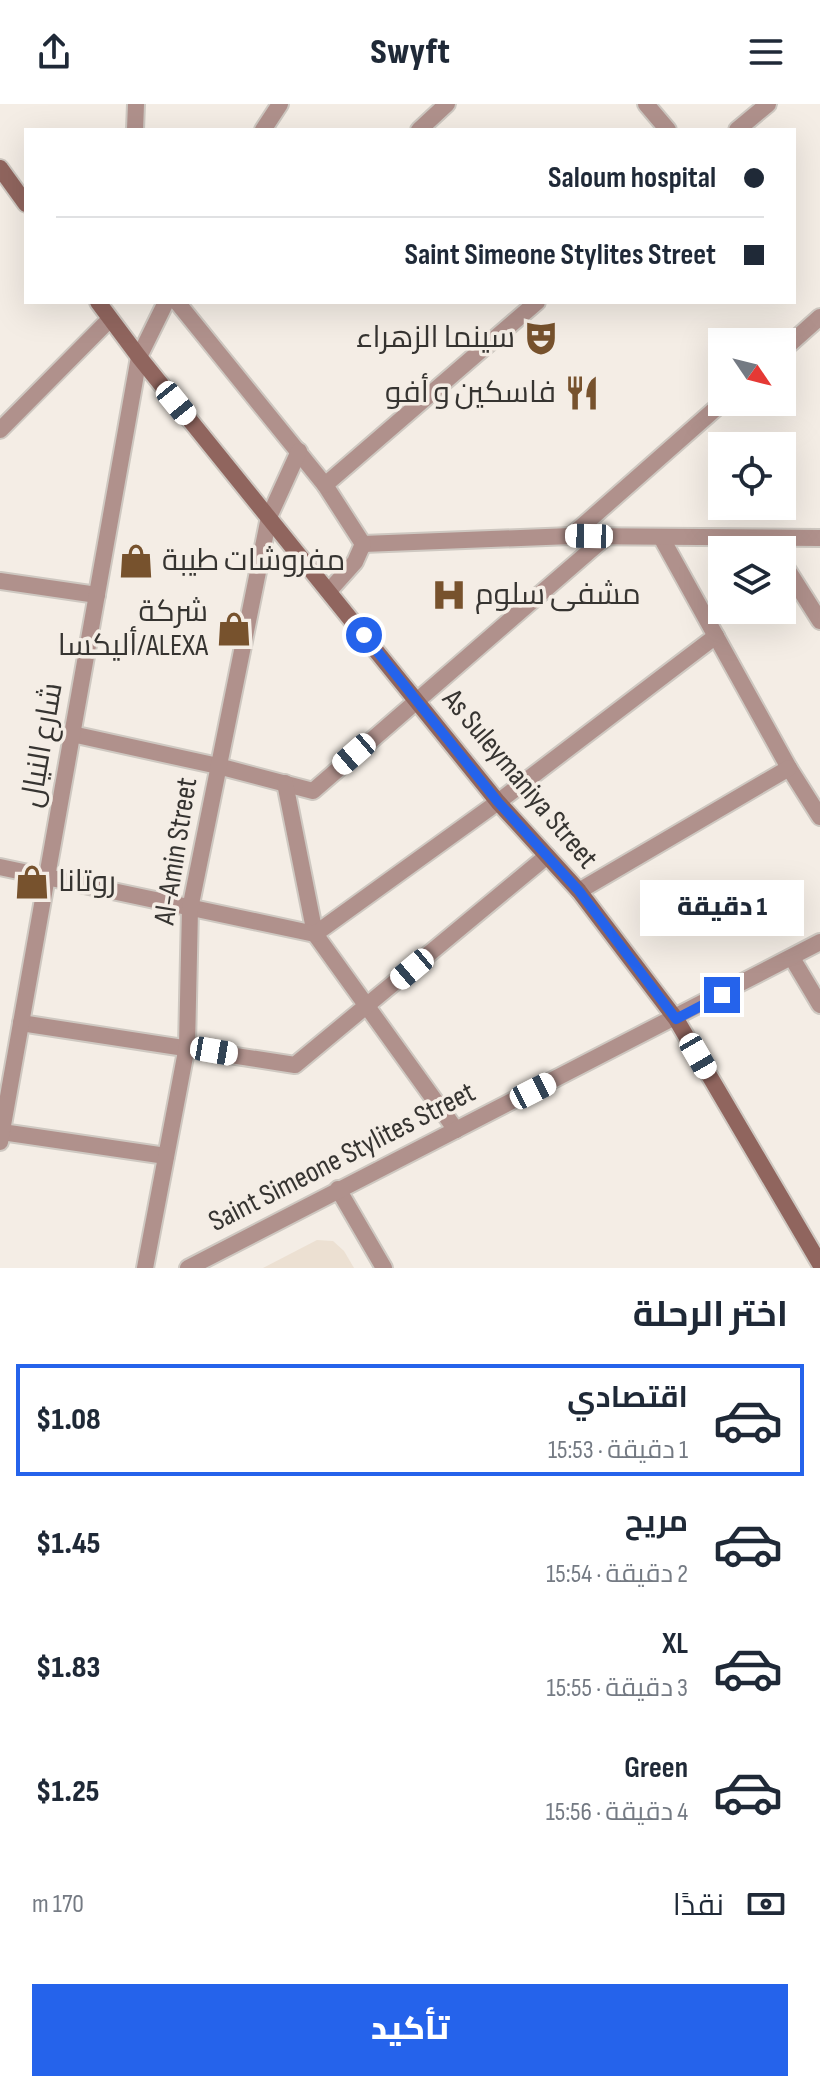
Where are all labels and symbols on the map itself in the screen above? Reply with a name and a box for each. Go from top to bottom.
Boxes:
theatre icon: سينما الزهراء [522,319,560,357]
place label: سينما الزهراء [356,320,515,356]
north arrow [708,328,796,416]
place label: فاسكين و أفو [385,373,556,411]
restaurant icon: فاسكين و أفو [563,374,601,412]
car [152,377,200,429]
car [565,524,613,548]
shop icon: مفروشات طيبة [117,542,155,580]
place label: مفروشات طيبة [162,543,345,579]
hospital icon: مشفى سلوم [430,576,468,614]
place label: مشفى سلوم [475,577,641,614]
place label: شركة أليكسا/ALEXA [58,594,208,664]
shop icon: شركة أليكسا/ALEXA [215,610,253,648]
route start [346,617,382,653]
street label: شارع النيال [13,680,72,810]
street label: As Suleymaniya Street [434,681,605,876]
car [328,729,380,779]
street label: Al-Amin Street [146,775,205,928]
shop icon: روتانا [13,863,51,901]
place label: روتانا [58,864,116,900]
callout: 1 دقيقة [640,879,804,935]
car [386,944,438,994]
route end [704,977,740,1013]
car [676,1029,720,1083]
car [188,1035,240,1067]
car [506,1069,560,1113]
street label: Saint Simeone Stylites Street [203,1074,481,1240]

